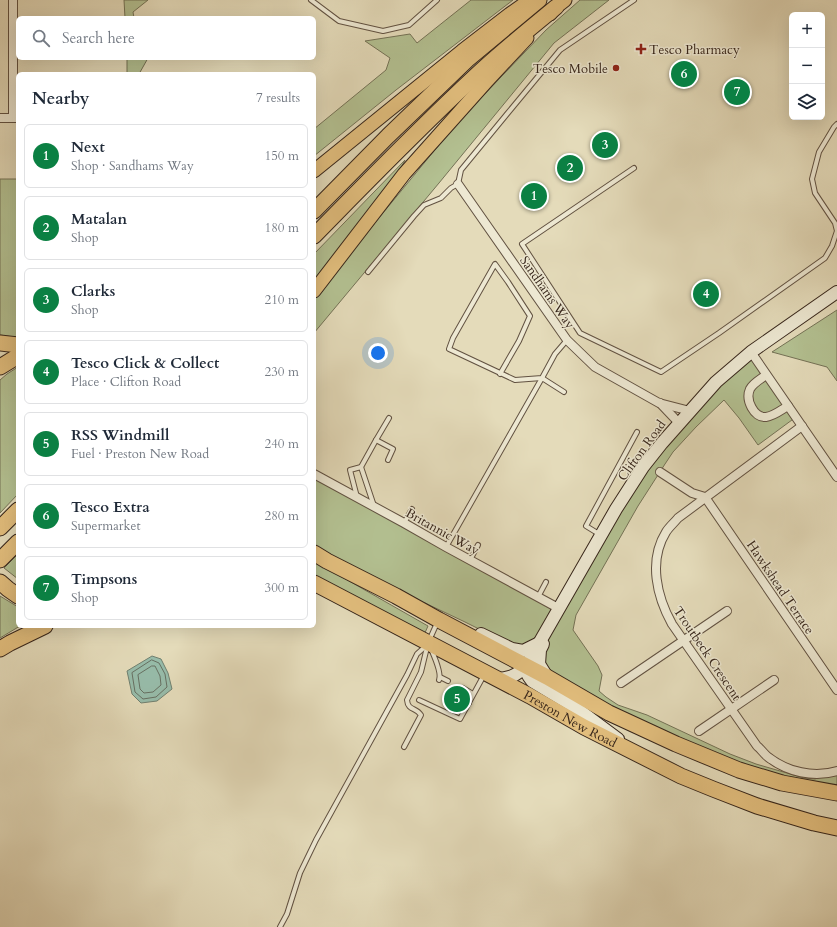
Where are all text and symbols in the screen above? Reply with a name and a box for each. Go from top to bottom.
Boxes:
map controls [789,12,825,120]
button: + [789,12,825,48]
search box [16,16,316,60]
icon: search [30,27,52,49]
text: Search here [62,28,135,48]
place label: Tesco Pharmacy [649,41,740,59]
marker: Tesco Pharmacy [636,44,646,54]
button: − [789,48,825,84]
pin: 6 [671,59,697,89]
place label: Tesco Mobile [533,60,608,78]
marker: Tesco Mobile [611,63,621,73]
pin: 7 [724,77,750,107]
button: layers [789,84,825,120]
text: Nearby [32,87,89,110]
text: 7 results [256,89,300,107]
pin: 3 [592,130,618,160]
text: Next [71,137,105,157]
text: 1 [43,147,49,165]
text: 150 m [265,147,299,165]
pin: 2 [557,153,583,183]
text: Shop · Sandhams Way [71,157,194,175]
pin: 1 [521,181,547,211]
text: Matalan [71,209,127,229]
text: 2 [43,219,49,237]
text: 180 m [265,219,299,237]
text: Shop [71,229,99,247]
street label: Sandhams Way [515,253,579,333]
pin: 4 [693,279,719,309]
text: Clarks [71,281,115,301]
text: 3 [43,291,49,309]
text: 210 m [265,291,299,309]
text: Shop [71,301,99,319]
your location [368,343,388,363]
text: Tesco Click & Collect [71,353,219,373]
text: 4 [43,363,49,381]
text: 230 m [265,363,299,381]
text: Place · Clifton Road [71,373,181,391]
street label: Clifton Road [614,416,670,485]
text: RSS Windmill [71,425,169,445]
text: 5 [43,435,49,453]
text: 240 m [265,435,299,453]
text: Fuel · Preston New Road [71,445,209,463]
text: Tesco Extra [71,497,150,517]
street label: Britannic Way [402,504,483,560]
text: 6 [43,507,49,525]
text: 280 m [265,507,299,525]
text: Supermarket [71,517,141,535]
street label: Hawkshead Terrace [742,537,818,638]
text: Timpsons [71,569,137,589]
text: 7 [43,579,49,597]
text: 300 m [265,579,299,597]
text: Shop [71,589,99,607]
street label: Troutbeck Crescent [669,603,745,704]
pin: 5 [444,684,470,714]
street label: Preston New Road [520,686,620,752]

